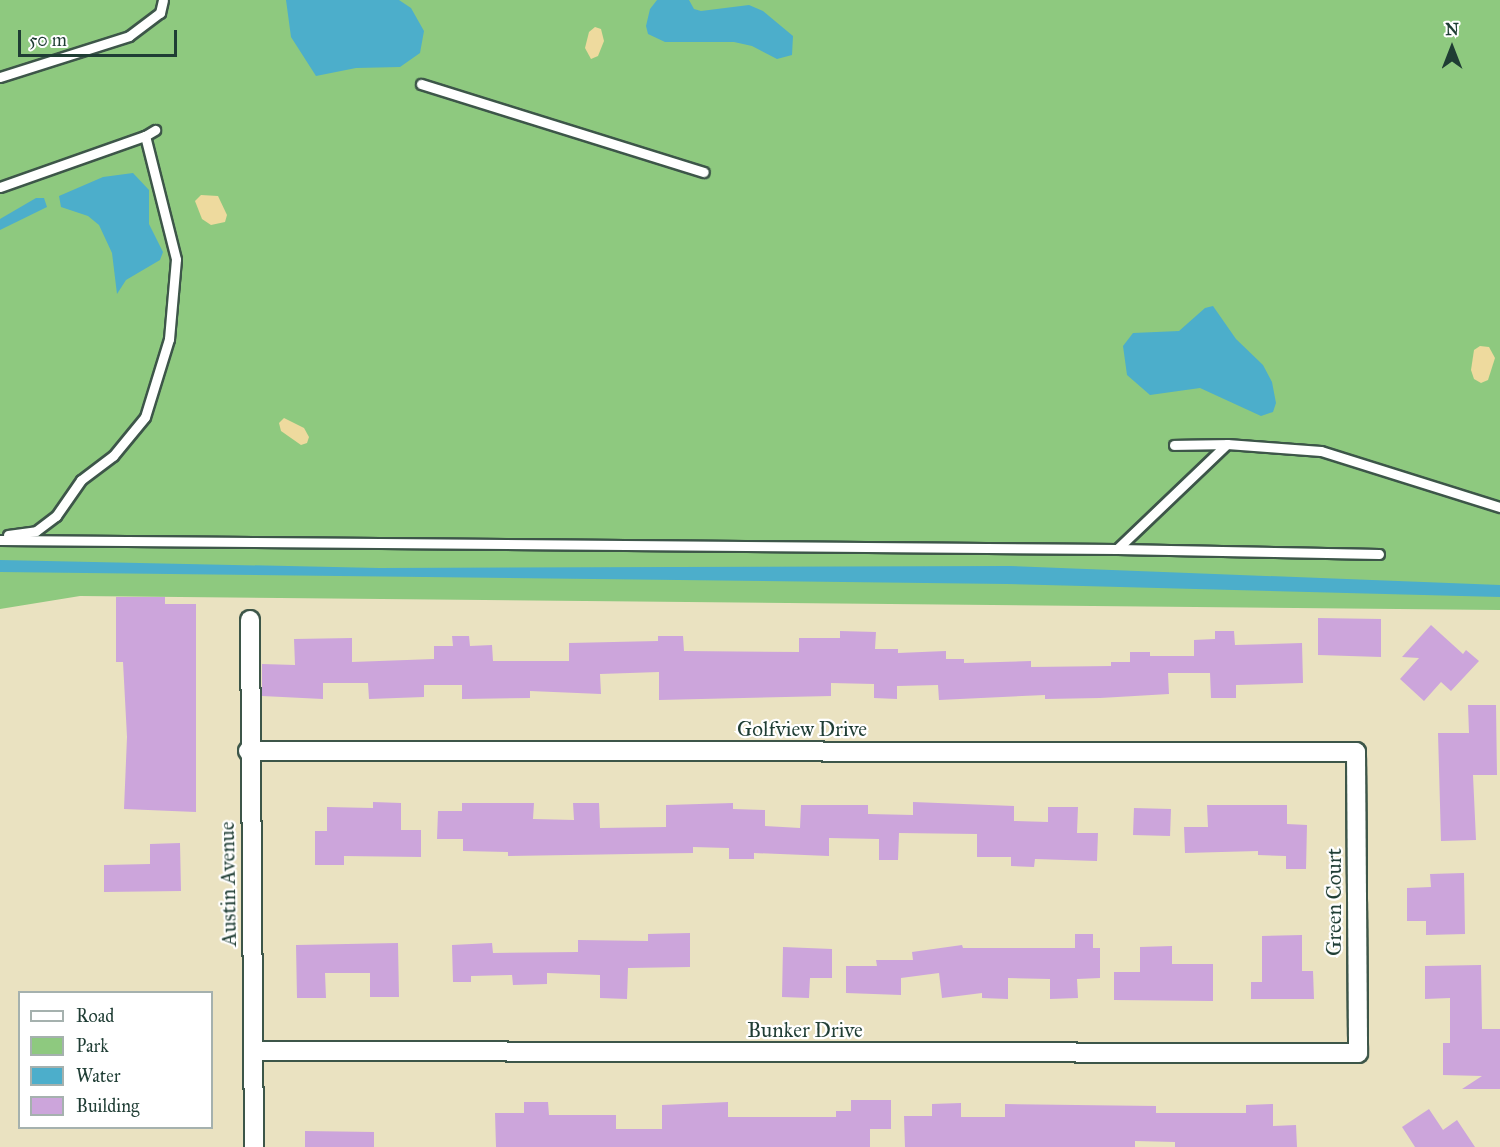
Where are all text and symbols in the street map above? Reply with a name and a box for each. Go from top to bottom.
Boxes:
scale bar [21,18,180,56]
north arrow [1422,18,1482,78]
text: N [1445,20,1459,39]
text: 50 m [29,29,67,51]
street label: Golfview Drive [737,716,867,742]
street label: Austin Avenue [214,821,242,947]
street label: Green Court [1321,848,1347,956]
legend [18,991,213,1129]
text: Road [76,1005,114,1027]
street label: Bunker Drive [747,1017,863,1043]
text: Park [76,1035,109,1057]
text: Water [76,1065,120,1087]
text: Building [76,1095,139,1117]

